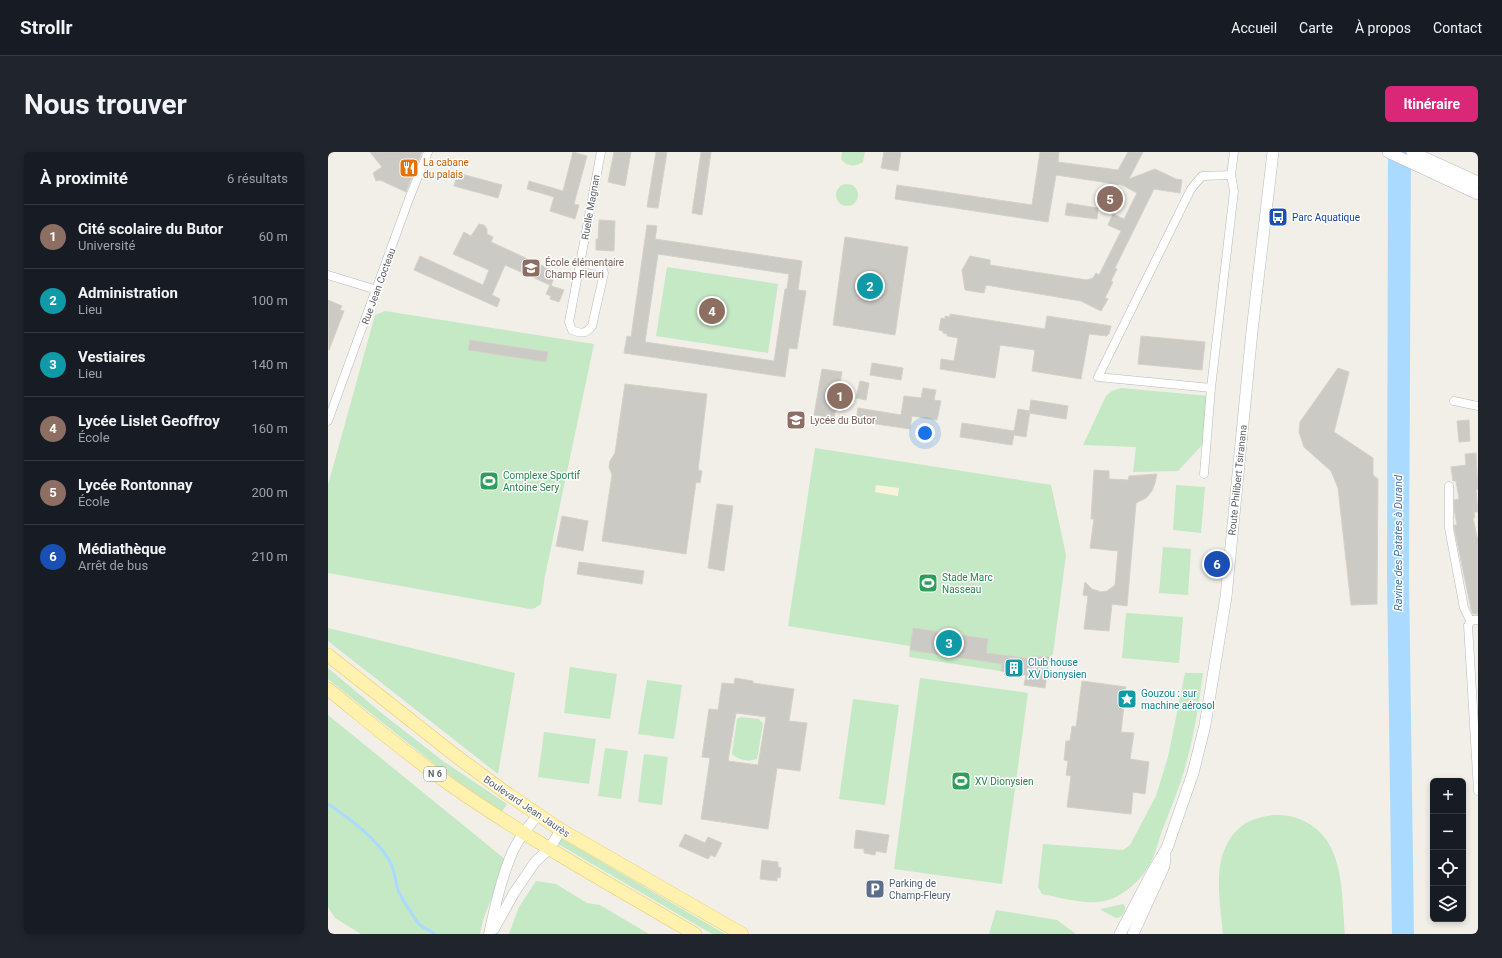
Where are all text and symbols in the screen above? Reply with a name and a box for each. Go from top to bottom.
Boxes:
text: Strollr [20,16,73,39]
text: Accueil [1231,20,1277,36]
text: Carte [1299,20,1333,36]
text: À propos [1355,20,1411,36]
text: Contact [1433,20,1482,36]
button: Itinéraire [1385,86,1478,122]
text: Nous trouver [24,88,187,121]
restaurant icon: La cabane du palais [398,157,420,179]
place label: La cabane du palais [423,157,469,180]
text: À proximité [40,168,128,188]
text: 6 résultats [227,171,288,186]
street label: Ruelle Magnan [579,174,602,240]
pin: 5 [1097,184,1123,214]
bus stop icon: Parc Aquatique [1267,206,1289,228]
place label: Parc Aquatique [1292,212,1360,223]
text: Cité scolaire du Butor [78,220,223,238]
text: 1 [49,229,57,244]
text: 60 m [259,229,288,244]
text: Université [78,238,135,253]
street label: Rue Jean Cocteau [360,246,397,326]
place label: École élémentaire Champ Fleuri [545,256,624,280]
school or university icon: École élémentaire Champ Fleuri [520,257,542,279]
pin: 2 [857,271,883,301]
text: Administration [78,284,178,302]
text: 2 [49,293,57,308]
text: 100 m [251,293,288,308]
pin: 4 [699,296,725,326]
text: Lieu [78,302,102,317]
text: Vestiaires [78,348,146,366]
text: 3 [49,357,57,372]
text: 140 m [251,357,288,372]
text: Lieu [78,366,102,381]
pin: 1 [827,381,853,411]
school or university icon: Lycée du Butor [785,409,807,431]
text: Lycée Lislet Geoffroy [78,412,220,430]
place label: Lycée du Butor [810,415,876,426]
text: 4 [49,421,57,436]
text: 160 m [251,421,288,436]
your location [915,423,935,443]
street label: Route Philibert Tsiranana [1226,424,1249,536]
text: École [78,430,110,445]
sports icon: Complexe Sportif Antoine Sery [478,470,500,492]
place label: Complexe Sportif Antoine Sery [503,470,581,493]
water label: Ravine des Patates à Durand [1392,474,1405,611]
text: Lycée Rontonnay [78,476,193,494]
text: 5 [49,485,57,500]
text: 200 m [251,485,288,500]
text: École [78,494,110,509]
text: Médiathèque [78,540,166,558]
text: 6 [49,549,57,564]
text: 210 m [251,549,288,564]
pin: 6 [1204,549,1230,579]
text: Arrêt de bus [78,558,148,573]
sports icon: Stade Marc Nasseau [917,572,939,594]
place label: Stade Marc Nasseau [942,572,993,595]
pin: 3 [936,628,962,658]
building icon: Club house XV Dionysien [1003,657,1025,679]
place label: Club house XV Dionysien [1028,657,1087,680]
place icon: Gouzou : sur machine aérosol [1116,688,1138,710]
place label: Gouzou : sur machine aérosol [1141,688,1215,711]
road number: N 6 [424,767,446,781]
sports icon: XV Dionysien [950,770,972,792]
street label: Boulevard Jean Jaurès [482,774,572,839]
place label: XV Dionysien [975,776,1034,787]
map controls [1430,778,1466,922]
button: + [1430,778,1466,814]
button: − [1430,814,1466,850]
button: locate [1430,850,1466,886]
parking icon: Parking de Champ-Fleury [864,878,886,900]
place label: Parking de Champ-Fleury [889,878,951,901]
button: layers [1430,886,1466,922]

